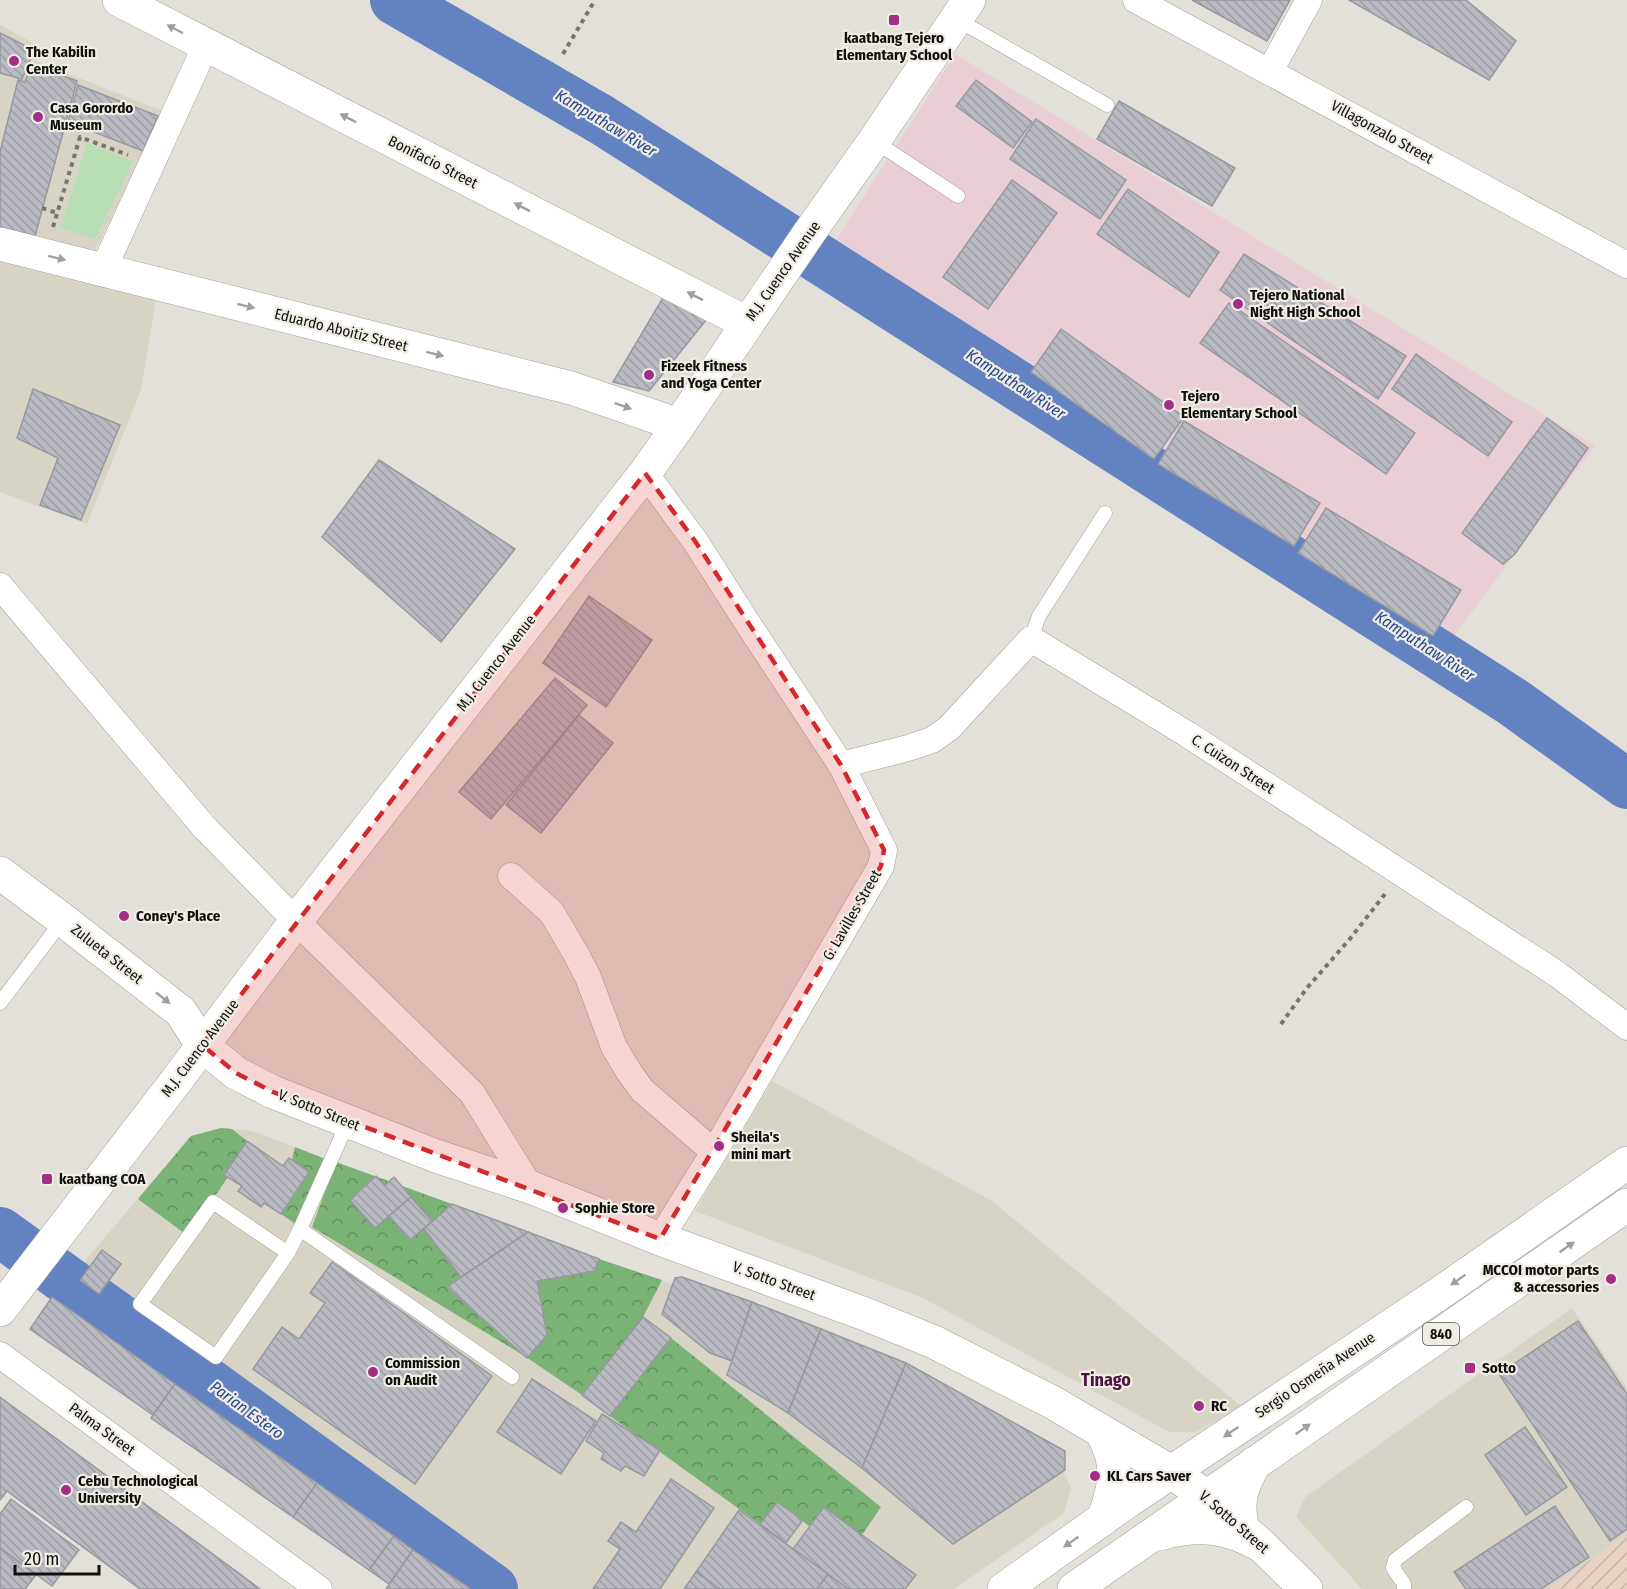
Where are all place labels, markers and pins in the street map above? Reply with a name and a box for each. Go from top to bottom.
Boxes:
marker: kaatbang Tejero Elementary School [887,13,901,27]
place label: kaatbang Tejero Elementary School [836,29,953,64]
place label: The Kabilin Center [26,43,96,78]
marker: The Kabilin Center [7,54,21,68]
place label: Casa Gorordo Museum [50,99,133,134]
marker: Casa Gorordo Museum [31,110,45,124]
place label: Tejero National Night High School [1250,286,1361,321]
marker: Tejero National Night High School [1231,297,1245,311]
place label: Fizeek Fitness and Yoga Center [661,357,762,392]
marker: Fizeek Fitness and Yoga Center [642,368,656,382]
place label: Tejero Elementary School [1181,387,1298,422]
marker: Tejero Elementary School [1162,398,1176,412]
place label: Coney's Place [136,907,221,925]
marker: Coney's Place [117,909,131,923]
place label: Sheila's mini mart [731,1128,792,1163]
marker: Sheila's mini mart [712,1139,726,1153]
place label: kaatbang COA [59,1170,146,1188]
marker: kaatbang COA [40,1172,54,1186]
place label: Sophie Store [575,1199,655,1217]
marker: Sophie Store [556,1201,570,1215]
place label: MCCOI motor parts & accessories [1483,1261,1599,1296]
marker: MCCOI motor parts & accessories [1604,1272,1618,1286]
place label: Commission on Audit [385,1354,460,1389]
place label: Sotto [1482,1359,1516,1377]
marker: Sotto [1463,1361,1477,1375]
marker: Commission on Audit [366,1365,380,1379]
place label: RC [1211,1397,1227,1415]
marker: RC [1192,1399,1206,1413]
place label: KL Cars Saver [1107,1467,1192,1485]
marker: KL Cars Saver [1088,1469,1102,1483]
place label: Cebu Technological University [78,1472,199,1507]
marker: Cebu Technological University [59,1483,73,1497]

